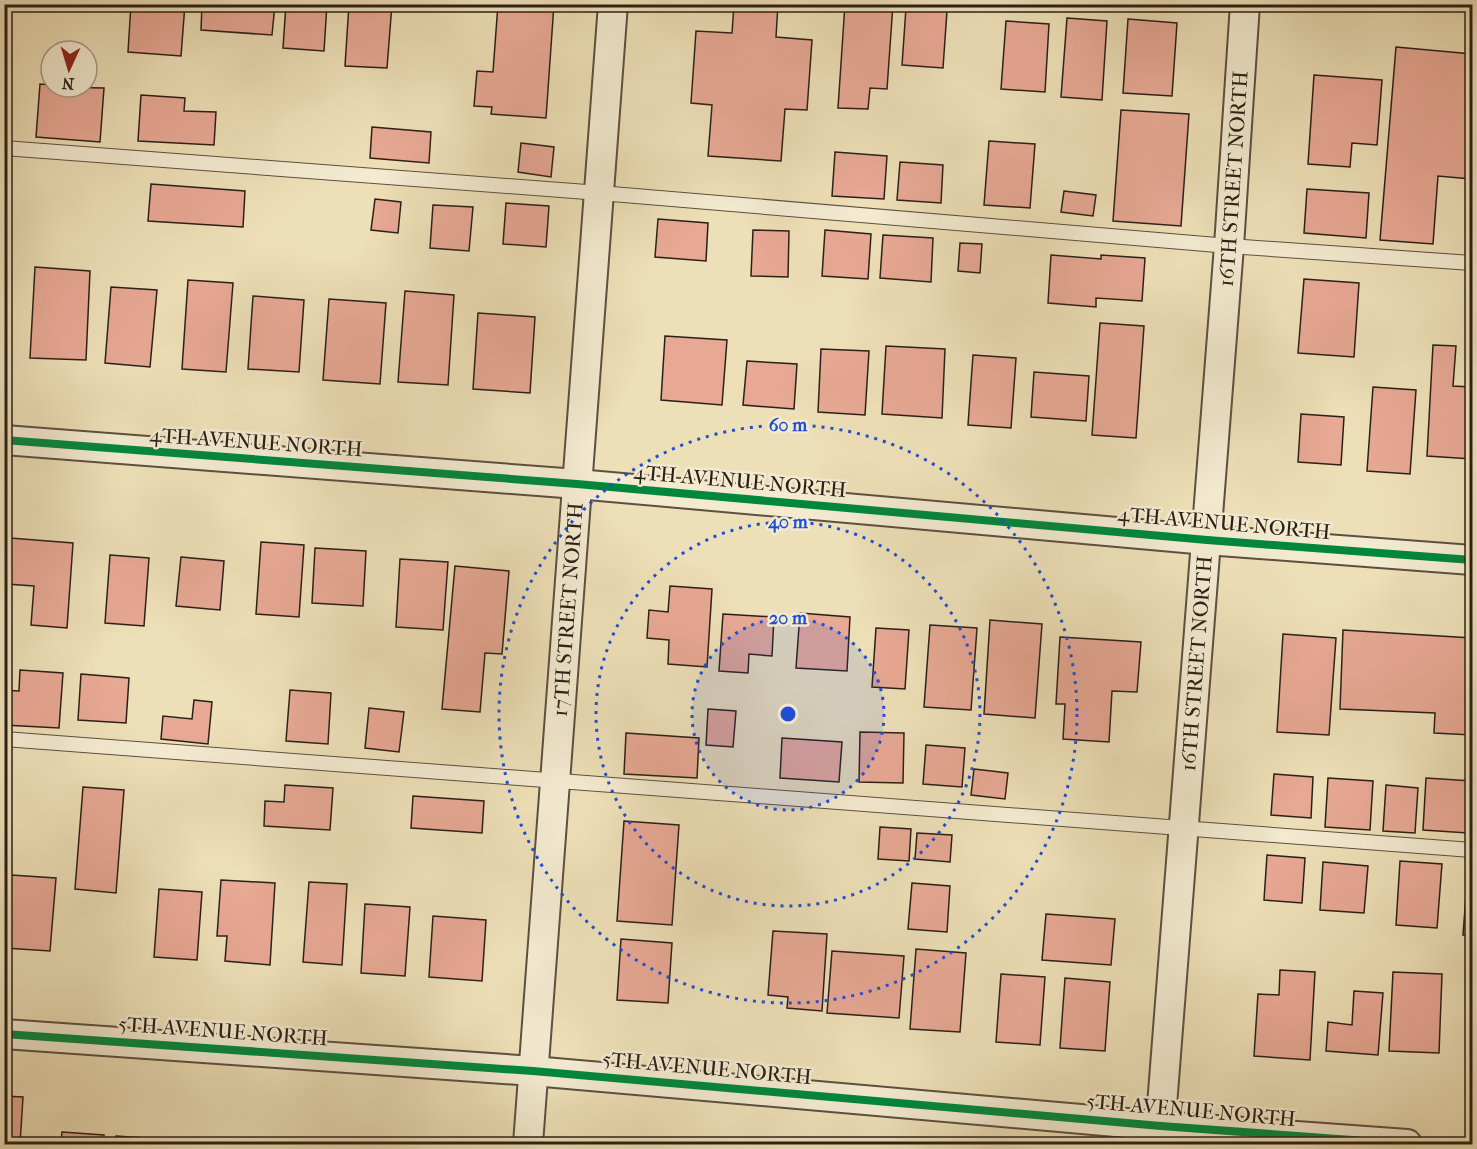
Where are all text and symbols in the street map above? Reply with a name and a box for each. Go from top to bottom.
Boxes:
north arrow [39,39,99,99]
street label: 16TH STREET NORTH [1214,70,1253,288]
text: N [60,74,75,93]
text: 60 m [769,415,808,436]
street label: 4TH AVENUE NORTH [149,423,364,461]
street label: 4TH AVENUE NORTH [633,460,848,502]
street label: 17TH STREET NORTH [548,501,588,718]
street label: 4TH AVENUE NORTH [1117,502,1332,544]
text: 40 m [767,512,809,533]
street label: 16TH STREET NORTH [1176,554,1217,772]
text: 20 m [769,608,808,629]
centre of rings [778,704,798,724]
street label: 5TH AVENUE NORTH [117,1012,329,1050]
street label: 5TH AVENUE NORTH [601,1047,813,1089]
street label: 5TH AVENUE NORTH [1085,1089,1297,1131]

